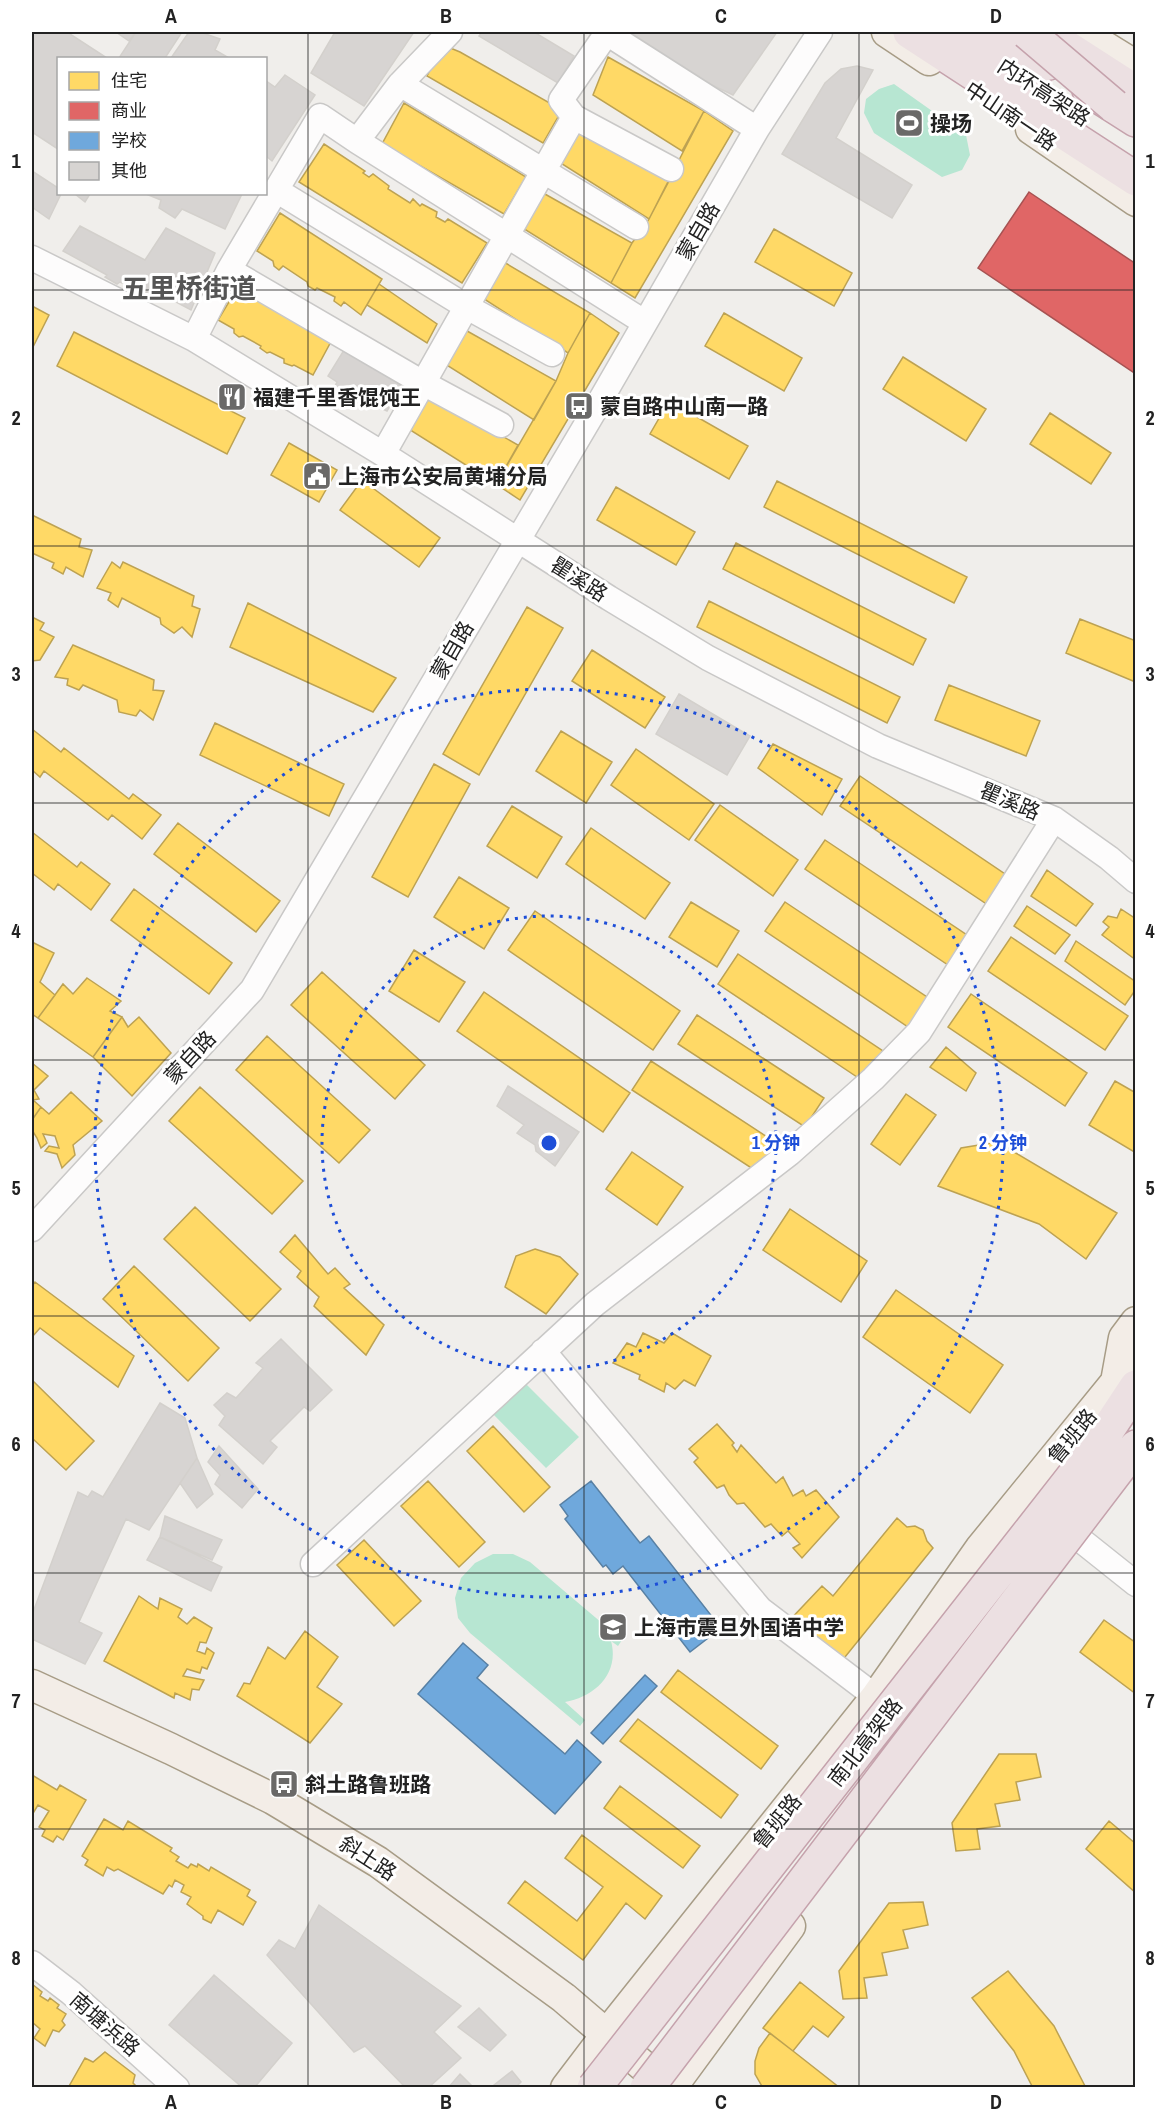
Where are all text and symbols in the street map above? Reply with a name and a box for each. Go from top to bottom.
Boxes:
text: A [165,2,177,29]
text: B [440,2,452,29]
text: C [715,2,727,29]
text: D [990,2,1002,29]
street label: 内环高架路 [992,51,1096,133]
legend [57,57,267,195]
text: 住宅 [111,68,147,93]
street label: 中山南一路 [959,75,1063,157]
text: 商业 [111,98,147,123]
sports icon: 操场 [893,107,925,139]
place label: 操场 [930,109,972,138]
text: 学校 [111,128,147,153]
text: 1 [11,147,21,174]
text: 1 [1145,147,1155,174]
text: 其他 [111,158,147,183]
street label: 蒙自路 [670,196,726,266]
district label: 五里桥街道 [122,270,257,306]
restaurant icon: 福建千里香馄饨王 [216,381,248,413]
place label: 福建千里香馄饨王 [253,383,421,412]
bus stop icon: 蒙自路中山南一路 [563,390,595,422]
place label: 蒙自路中山南一路 [600,392,768,421]
text: 2 [11,404,21,431]
text: 2 [1145,404,1155,431]
public building icon: 上海市公安局黄埔分局 [301,460,333,492]
place label: 上海市公安局黄埔分局 [338,462,548,491]
street label: 瞿溪路 [545,550,613,608]
street label: 蒙自路 [424,615,480,685]
text: 3 [11,660,21,687]
text: 3 [1145,660,1155,687]
street label: 瞿溪路 [975,775,1045,827]
text: 4 [11,917,21,944]
text: 4 [1145,917,1155,944]
street label: 蒙自路 [158,1024,222,1090]
text: 1 分钟 [752,1130,800,1155]
text: 2 分钟 [979,1130,1027,1155]
centre of rings [539,1133,559,1153]
text: 5 [11,1174,21,1201]
text: 5 [1145,1174,1155,1201]
street label: 鲁班路 [1041,1402,1103,1470]
text: 6 [11,1430,21,1457]
text: 6 [1145,1430,1155,1457]
school or university icon: 上海市震旦外国语中学 [597,1611,629,1643]
place label: 上海市震旦外国语中学 [634,1613,844,1642]
text: 7 [11,1687,21,1714]
text: 7 [1145,1687,1155,1714]
street label: 南北高架路 [821,1692,909,1792]
bus stop icon: 斜土路鲁班路 [268,1768,300,1800]
place label: 斜土路鲁班路 [305,1770,431,1799]
street label: 鲁班路 [746,1787,808,1855]
street label: 斜土路 [334,1829,402,1887]
text: 8 [11,1944,21,1971]
text: 8 [1145,1944,1155,1971]
street label: 南塘浜路 [64,1986,146,2062]
text: A [165,2088,177,2115]
text: B [440,2088,452,2115]
text: C [715,2088,727,2115]
text: D [990,2088,1002,2115]

